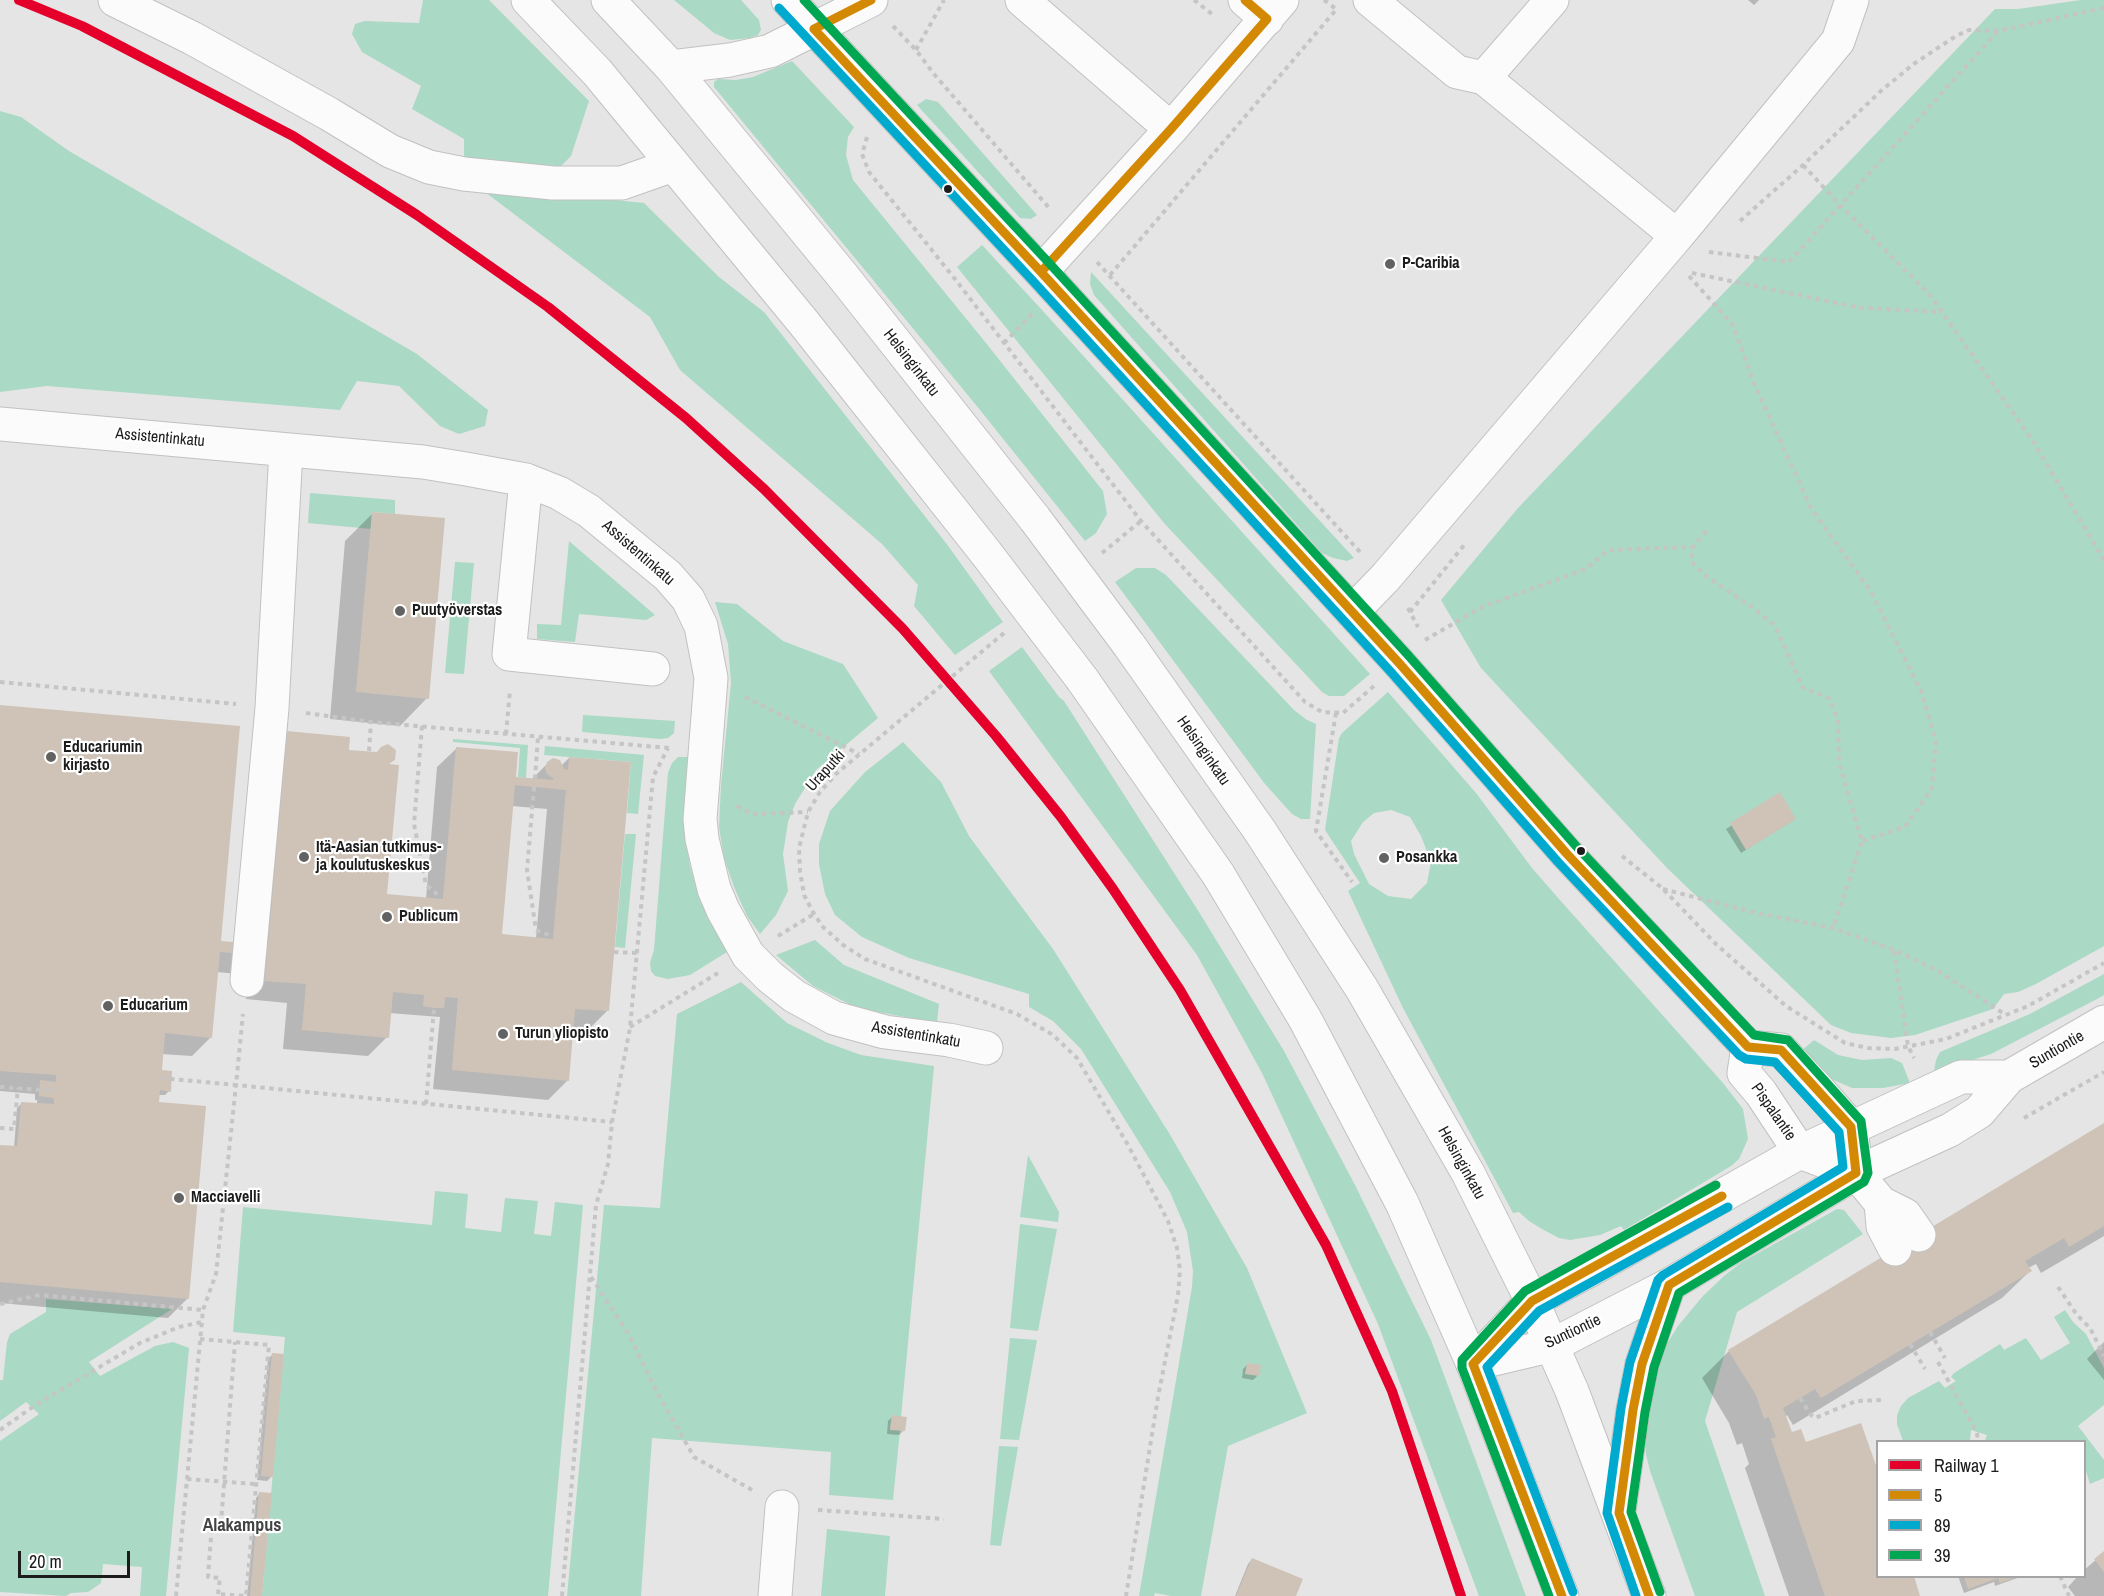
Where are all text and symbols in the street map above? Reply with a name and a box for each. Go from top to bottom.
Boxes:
unlabelled marker [942,183,954,195]
place label: P-Caribia [1402,254,1460,274]
marker: P-Caribia [1383,257,1397,271]
street label: Helsinginkatu [879,325,943,401]
street label: Assistentinkatu [114,425,206,451]
street label: Assistentinkatu [598,516,678,590]
place label: Puutyöverstas [412,601,502,621]
marker: Puutyöverstas [393,604,407,618]
street label: Helsinginkatu [1172,713,1234,789]
place label: Educariumin kirjasto [63,738,142,776]
street label: Uraputki [802,746,850,796]
marker: Educariumin kirjasto [44,750,58,764]
place label: Itä-Aasian tutkimus- ja koulutuskeskus [316,838,441,876]
unlabelled marker [1575,845,1587,857]
place label: Posankka [1396,848,1457,868]
marker: Itä-Aasian tutkimus- ja koulutuskeskus [297,850,311,864]
marker: Posankka [1377,851,1391,865]
place label: Publicum [399,907,458,927]
marker: Publicum [380,910,394,924]
place label: Educarium [120,996,188,1016]
marker: Educarium [101,999,115,1013]
street label: Assistentinkatu [870,1018,962,1052]
place label: Turun yliopisto [515,1024,609,1044]
marker: Turun yliopisto [496,1027,510,1041]
street label: Suntiontie [2026,1027,2088,1073]
street label: Pispalantie [1746,1080,1800,1144]
street label: Helsinginkatu [1433,1123,1489,1203]
place label: Macciavelli [191,1188,260,1208]
marker: Macciavelli [172,1191,186,1205]
street label: Suntiontie [1542,1311,1604,1353]
legend [1876,1440,2086,1578]
text: Railway 1 [1934,1453,1999,1478]
text: 5 [1934,1483,1942,1508]
text: 89 [1934,1513,1950,1538]
district label: Alakampus [203,1515,281,1537]
scale bar [21,1539,134,1577]
text: 39 [1934,1543,1950,1568]
text: 20 m [29,1549,62,1574]

